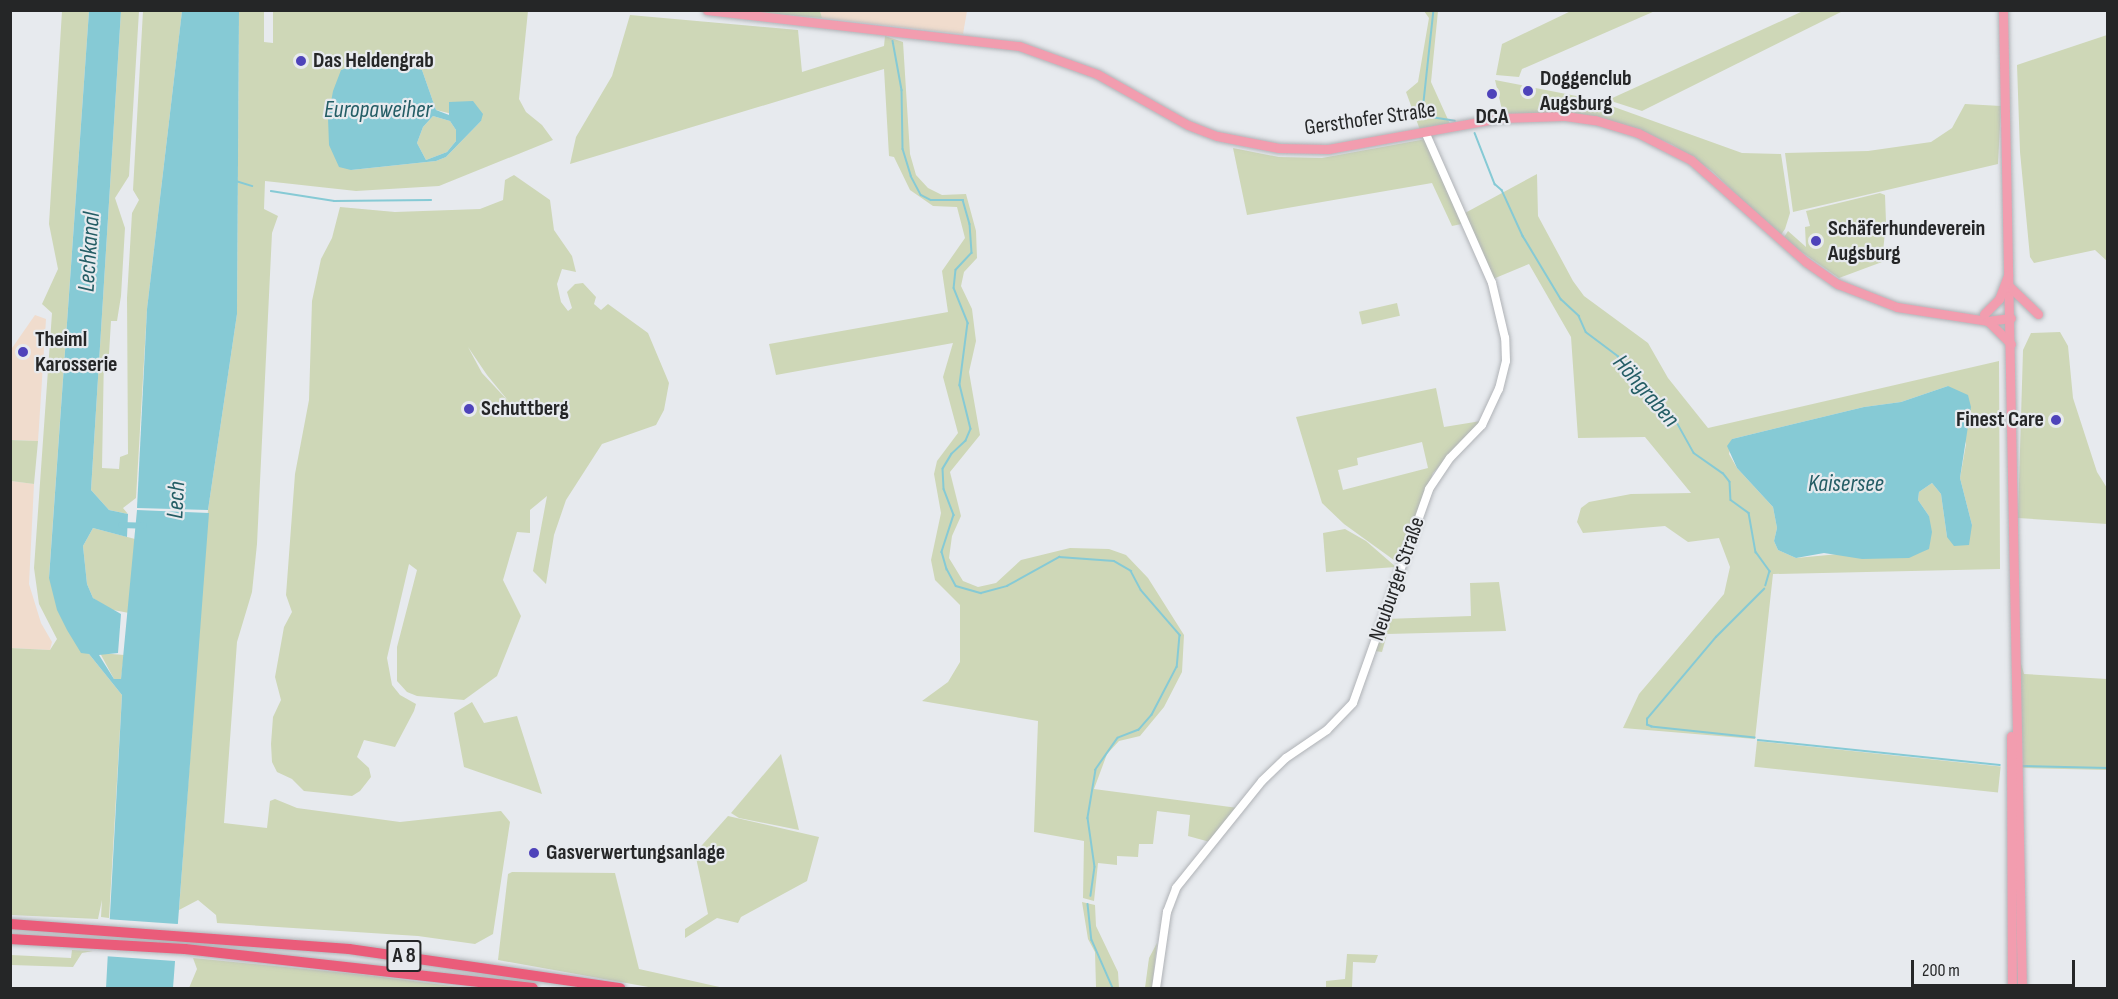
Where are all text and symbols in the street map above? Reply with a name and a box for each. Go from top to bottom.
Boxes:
place label: Das Heldengrab [313,48,434,74]
marker: Das Heldengrab [294,54,308,68]
place label: Doggenclub Augsburg [1540,65,1632,116]
marker: Doggenclub Augsburg [1521,84,1535,98]
marker: DCA [1485,87,1499,101]
water label: Europaweiher [324,96,432,124]
street label: Gersthofer Straße [1303,97,1437,141]
place label: DCA [1475,104,1509,130]
water label: Lechkanal [72,211,106,293]
place label: Schäferhundeverein Augsburg [1828,215,1985,266]
marker: Schäferhundeverein Augsburg [1809,234,1823,248]
place label: Theiml Karosserie [35,326,118,378]
marker: Theiml Karosserie [16,345,30,359]
water label: Höhgraben [1607,349,1685,433]
place label: Schuttberg [481,396,569,422]
marker: Schuttberg [462,402,476,416]
place label: Finest Care [1956,407,2044,433]
marker: Finest Care [2049,413,2063,427]
water label: Kaisersee [1808,470,1884,498]
water label: Lech [161,481,191,519]
street label: Neuburger Straße [1363,514,1431,644]
place label: Gasverwertungsanlage [546,840,725,866]
marker: Gasverwertungsanlage [527,846,541,860]
road number: A 8 [386,938,422,974]
scale bar [1914,948,2078,986]
text: 200 m [1922,960,1960,981]

